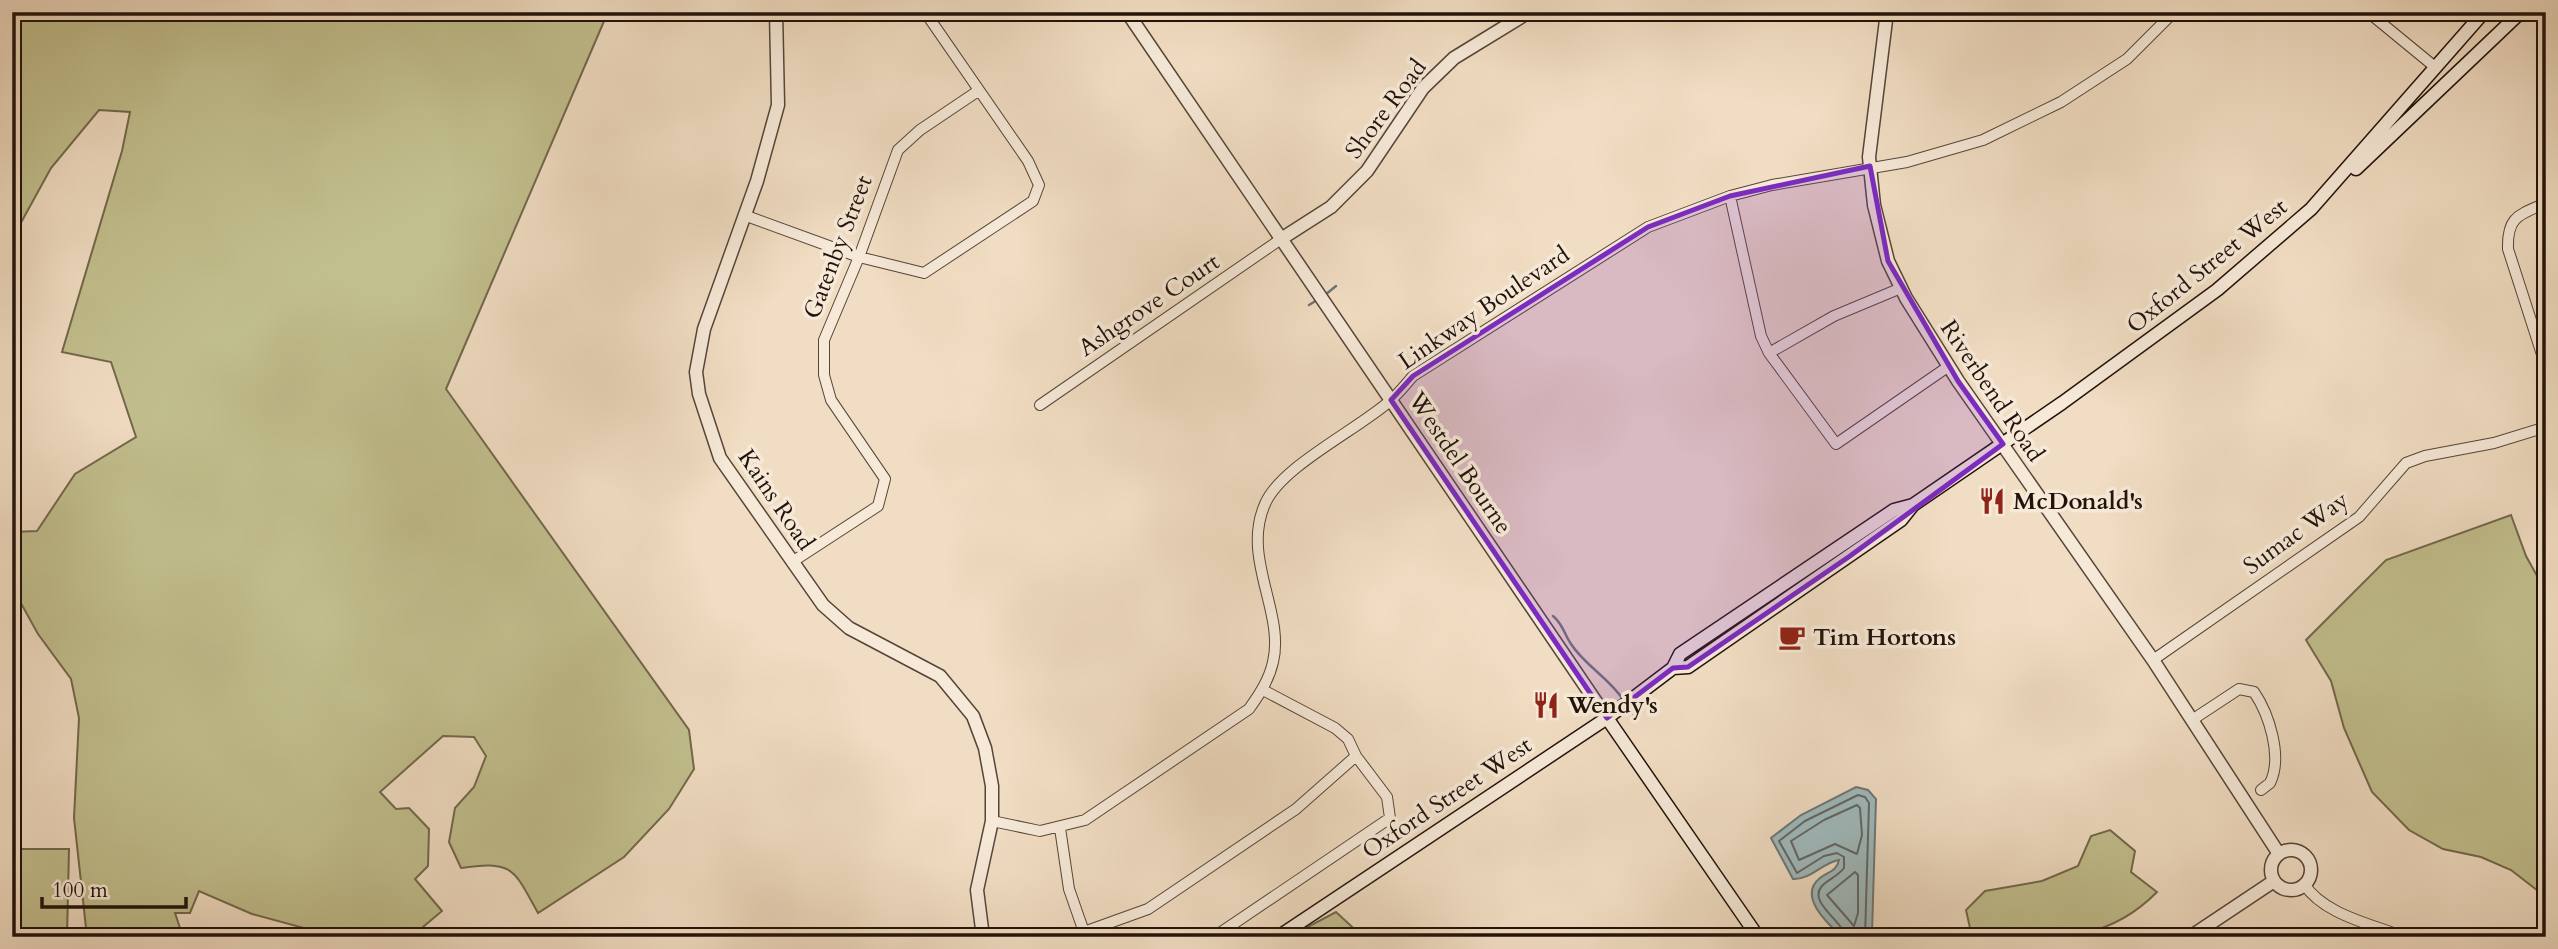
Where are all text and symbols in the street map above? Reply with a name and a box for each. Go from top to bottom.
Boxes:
street label: Shore Road [1338,52,1435,166]
street label: Gatenby Street [795,170,881,324]
street label: Oxford Street West [2120,191,2295,341]
street label: Linkway Boulevard [1392,238,1576,378]
street label: Ashgrove Court [1072,245,1226,364]
street label: Riverbend Road [1932,314,2052,469]
street label: Westdel Bourne [1400,385,1520,541]
street label: Kains Road [730,443,822,557]
street label: Sumac Way [2237,483,2356,582]
place label: McDonald's [2013,485,2143,518]
restaurant icon: McDonald's [1977,486,2007,516]
place label: Tim Hortons [1813,621,1956,654]
cafe icon: Tim Hortons [1777,622,1807,652]
place label: Wendy's [1566,689,1658,722]
restaurant icon: Wendy's [1531,690,1561,720]
street label: Oxford Street West [1356,729,1539,867]
scale bar [42,865,186,909]
text: 100 m [52,876,108,905]

